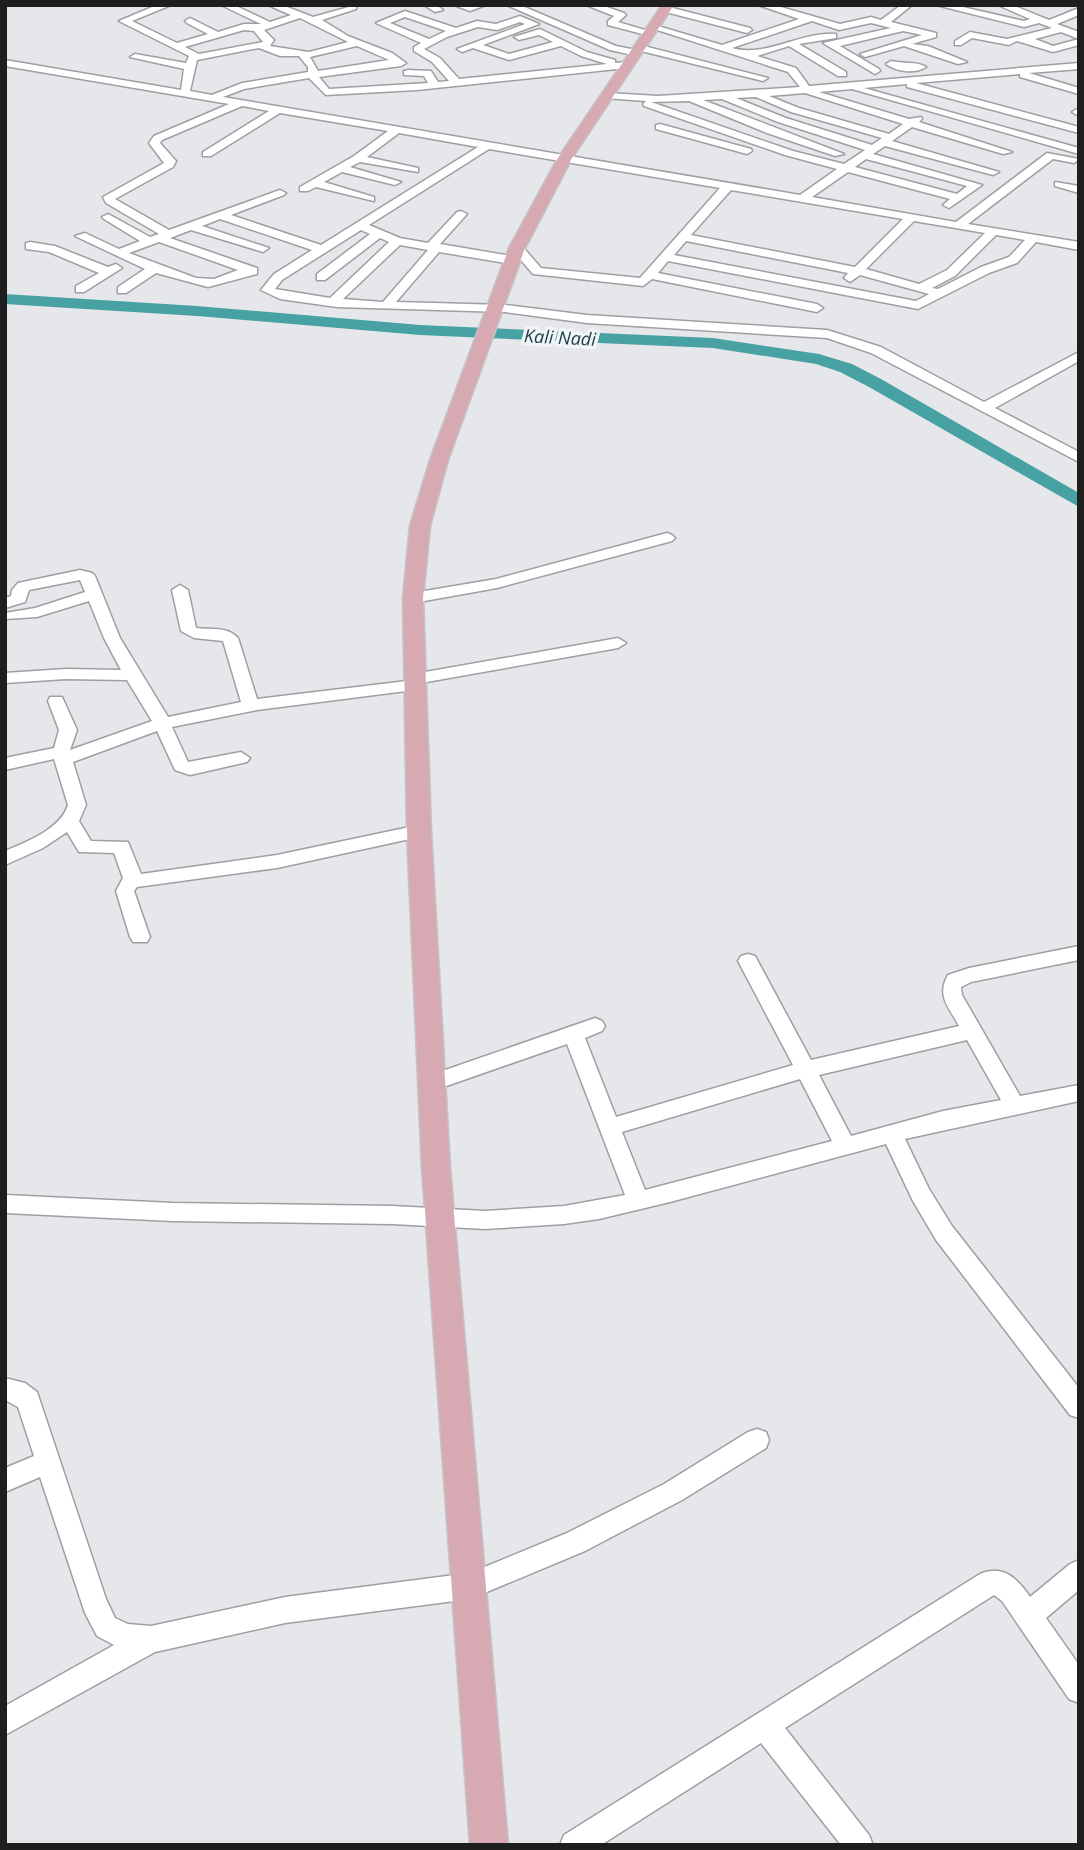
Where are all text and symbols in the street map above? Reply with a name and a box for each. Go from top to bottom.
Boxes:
water label: Kali Nadi [524,323,597,351]

